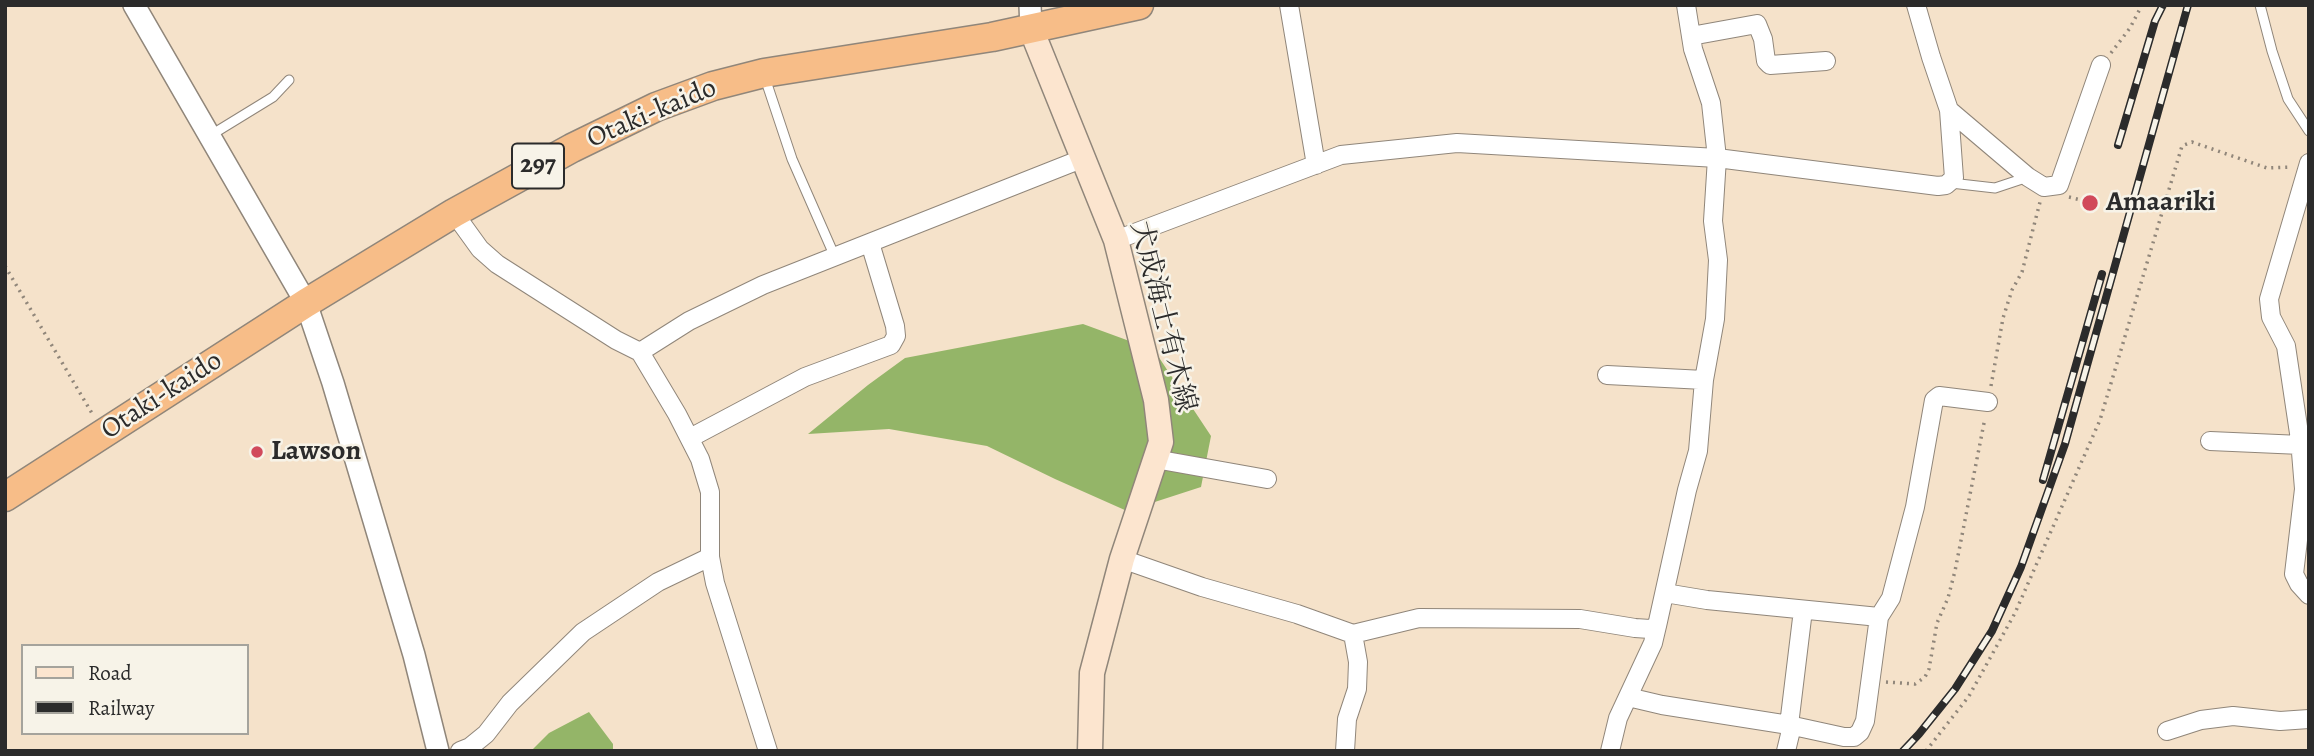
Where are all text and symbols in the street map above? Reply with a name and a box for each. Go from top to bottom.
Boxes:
street label: Otaki-kaido [582,72,722,156]
road number: 297 [512,144,564,188]
place label: Amaariki [2106,186,2216,220]
marker: Amaariki [2080,193,2100,213]
street label: 犬成海士有木線 [1122,218,1202,416]
street label: Otaki-kaido [95,344,229,448]
place label: Lawson [271,435,361,469]
marker: Lawson [249,444,265,460]
legend [21,644,248,735]
text: Road [88,659,132,687]
text: Railway [88,694,154,722]

